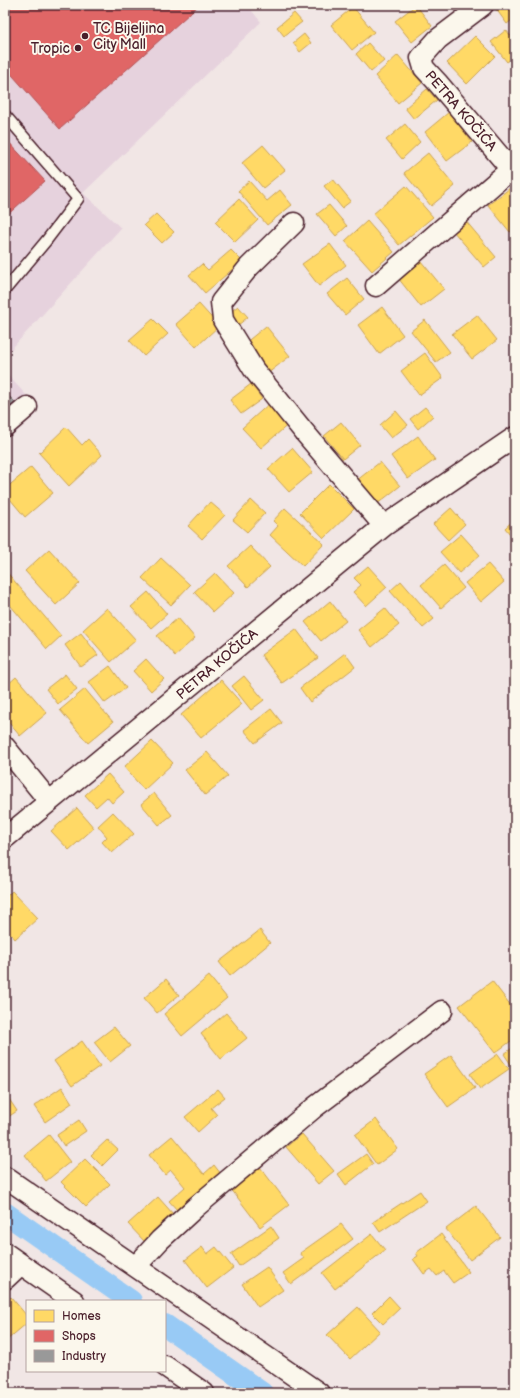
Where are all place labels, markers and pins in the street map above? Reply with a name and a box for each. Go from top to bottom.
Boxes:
place label: TC Bijeljina City Mall [93,20,164,53]
marker: TC Bijeljina City Mall [80,31,90,41]
place label: Tropic [31,40,70,57]
marker: Tropic [73,43,83,53]

